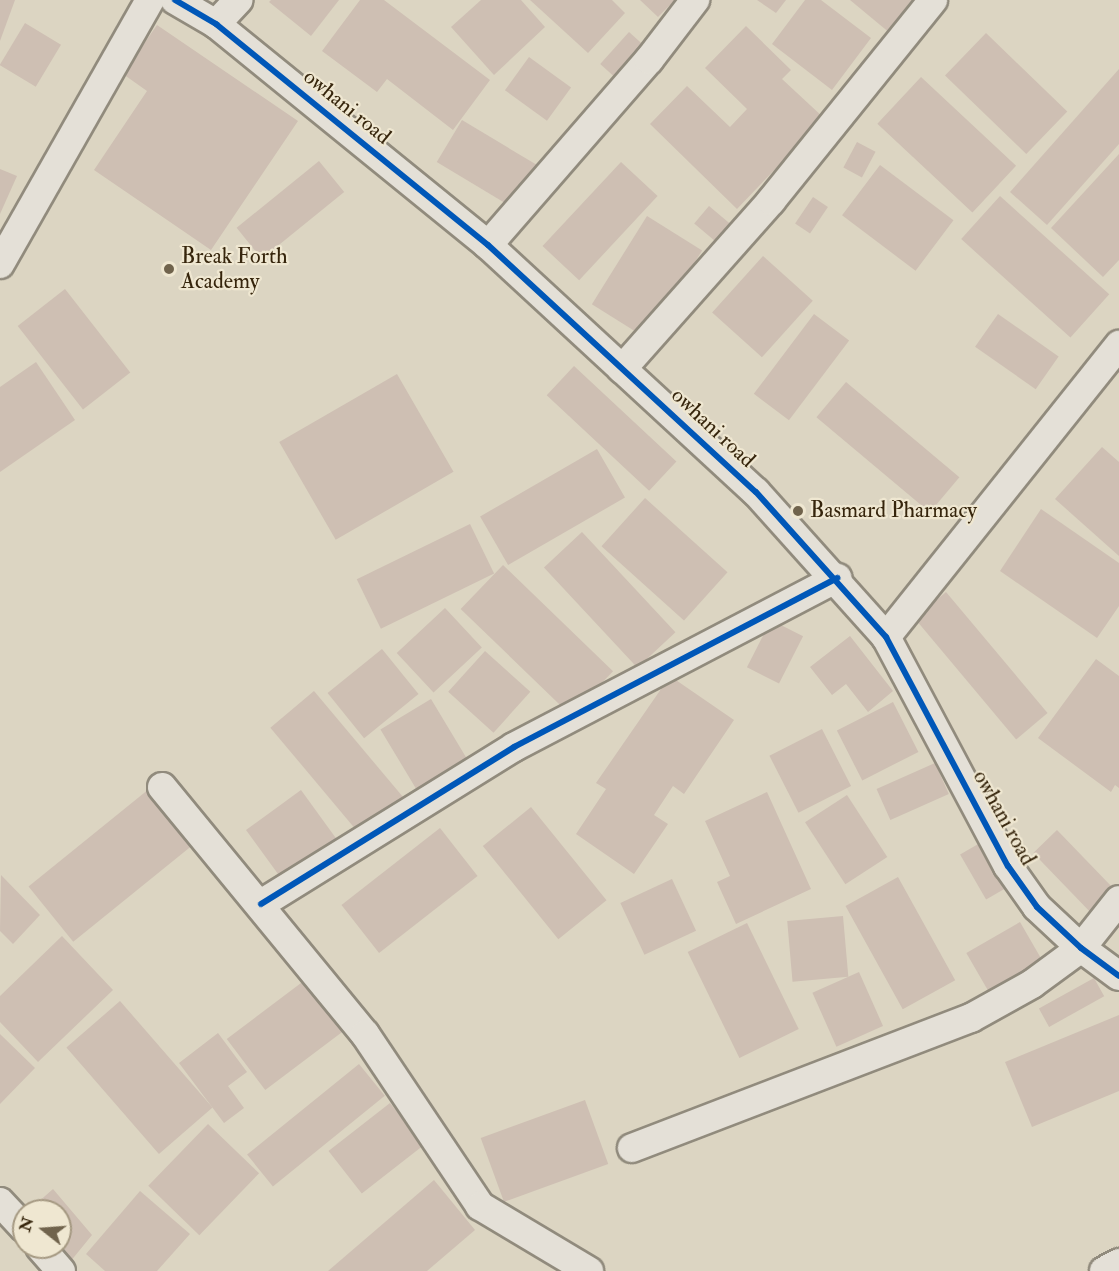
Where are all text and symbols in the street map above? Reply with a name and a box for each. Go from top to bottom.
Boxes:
street label: owhani road [298,64,396,150]
place label: Break Forth Academy [181,243,288,294]
marker: Break Forth Academy [162,262,176,276]
street label: owhani road [666,383,760,473]
place label: Basmard Pharmacy [810,498,977,524]
marker: Basmard Pharmacy [791,504,805,518]
street label: owhani road [967,766,1041,870]
north arrow [12,1199,72,1259]
text: N [15,1215,38,1234]

